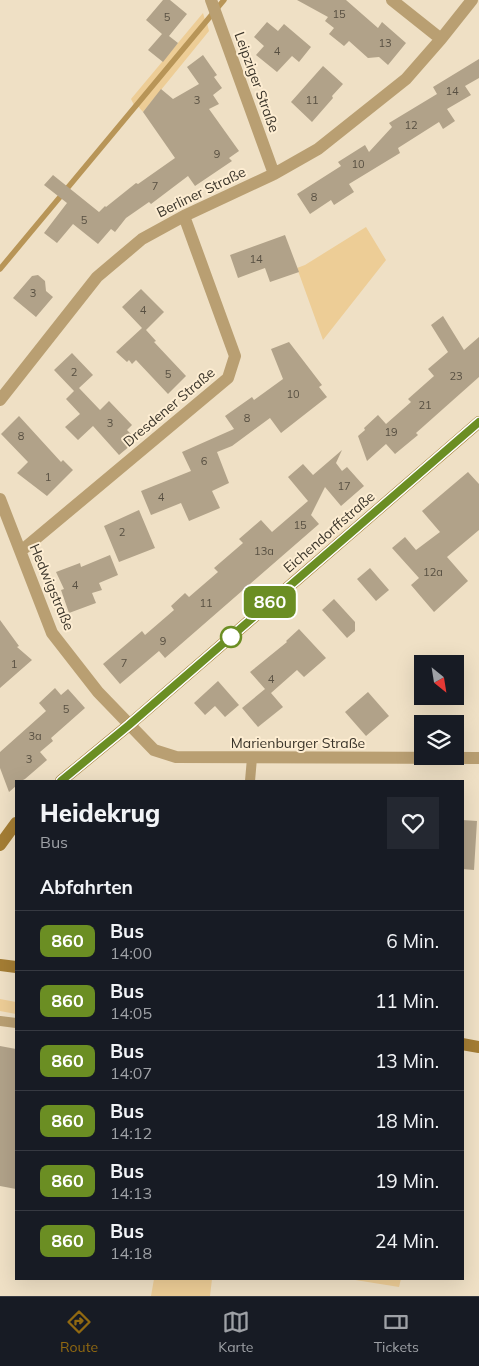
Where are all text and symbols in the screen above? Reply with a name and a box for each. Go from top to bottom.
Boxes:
house number: 15 [332,7,346,21]
house number: 5 [164,10,171,24]
street label: Leipziger Straße [230,29,284,135]
house number: 13 [378,36,392,50]
house number: 4 [274,44,281,58]
house number: 14 [445,84,459,98]
house number: 3 [194,93,200,107]
house number: 11 [305,93,319,107]
house number: 12 [404,118,418,132]
house number: 9 [214,147,220,161]
house number: 10 [351,157,365,171]
street label: Berliner Straße [153,163,249,221]
house number: 7 [152,179,158,193]
house number: 8 [311,190,318,204]
house number: 5 [81,213,88,227]
house number: 14 [249,252,263,266]
house number: 3 [30,286,36,300]
house number: 4 [140,303,147,317]
street label: Dresdener Straße [120,363,218,451]
house number: 2 [71,365,78,379]
house number: 5 [165,367,172,381]
house number: 23 [449,369,463,383]
house number: 10 [286,387,300,401]
house number: 21 [418,398,432,412]
house number: 8 [244,411,251,425]
house number: 3 [107,416,113,430]
house number: 19 [384,425,398,439]
house number: 8 [18,429,25,443]
house number: 6 [201,454,208,468]
house number: 1 [45,470,51,484]
house number: 17 [337,479,351,493]
street label: Eichendorffstraße [280,487,378,577]
house number: 4 [158,490,165,504]
house number: 15 [293,518,307,532]
house number: 2 [119,525,126,539]
street label: Hedwigstraße [26,541,78,633]
house number: 13a [254,544,274,558]
house number: 12a [423,565,443,579]
house number: 4 [72,578,79,592]
line badge: 860 [241,586,299,618]
text: 860 [254,590,286,613]
house number: 11 [199,596,213,610]
unlabelled marker [220,626,242,648]
house number: 9 [160,634,166,648]
north arrow [414,655,464,705]
map controls [414,655,464,765]
house number: 7 [121,656,127,670]
house number: 1 [11,657,17,671]
house number: 4 [268,672,275,686]
house number: 5 [63,702,70,716]
button: layers [414,715,464,765]
house number: 3a [28,729,42,743]
street label: Marienburger Straße [231,734,365,752]
house number: 3 [26,752,32,766]
button: heart [387,797,439,849]
text: Heidekrug [40,798,160,828]
text: Bus [40,832,68,852]
text: Abfahrten [40,875,133,899]
text: Bus [110,919,144,943]
text: 860 [51,929,84,952]
text: 6 Min. [386,929,439,953]
text: 14:00 [110,943,152,963]
text: Bus [110,979,144,1003]
text: 860 [51,989,84,1012]
text: 11 Min. [375,989,439,1013]
text: 14:05 [110,1003,152,1023]
text: Bus [110,1039,144,1063]
text: 860 [51,1049,84,1072]
text: 13 Min. [375,1049,439,1073]
text: 14:07 [110,1063,152,1083]
text: Bus [110,1099,144,1123]
text: 860 [51,1109,84,1132]
text: 18 Min. [375,1109,439,1133]
text: 14:12 [110,1123,152,1143]
text: Bus [110,1159,144,1183]
text: 860 [51,1169,84,1192]
text: 19 Min. [375,1169,439,1193]
text: 14:13 [110,1183,152,1203]
text: Bus [110,1219,144,1243]
text: 860 [51,1229,84,1252]
text: 24 Min. [375,1229,439,1253]
text: 14:18 [110,1243,152,1263]
tab: Route [60,1308,98,1356]
tab: Karte [218,1308,253,1356]
tab: Tickets [374,1308,419,1356]

